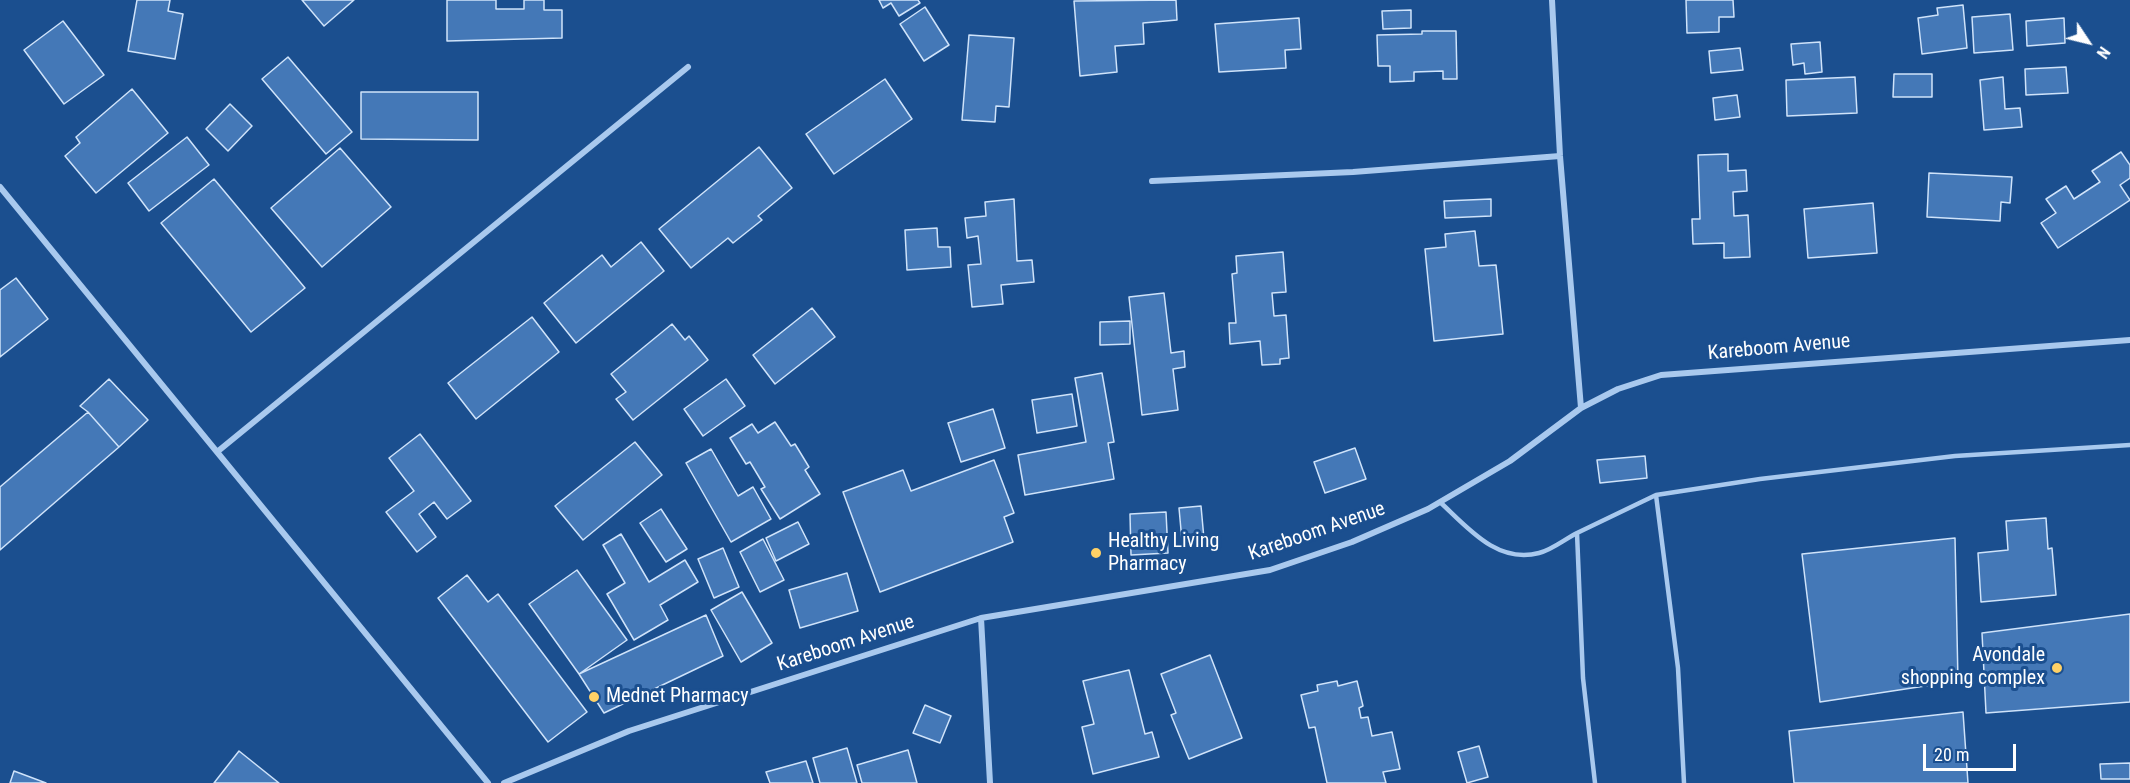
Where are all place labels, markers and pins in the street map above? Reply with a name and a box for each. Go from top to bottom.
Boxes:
place label: Healthy Living Pharmacy [1108,530,1219,577]
marker: Healthy Living Pharmacy [1089,546,1103,560]
place label: Avondale shopping complex [1901,644,2045,691]
marker: Avondale shopping complex [2050,661,2064,675]
place label: Mednet Pharmacy [606,685,749,709]
marker: Mednet Pharmacy [587,690,601,704]

